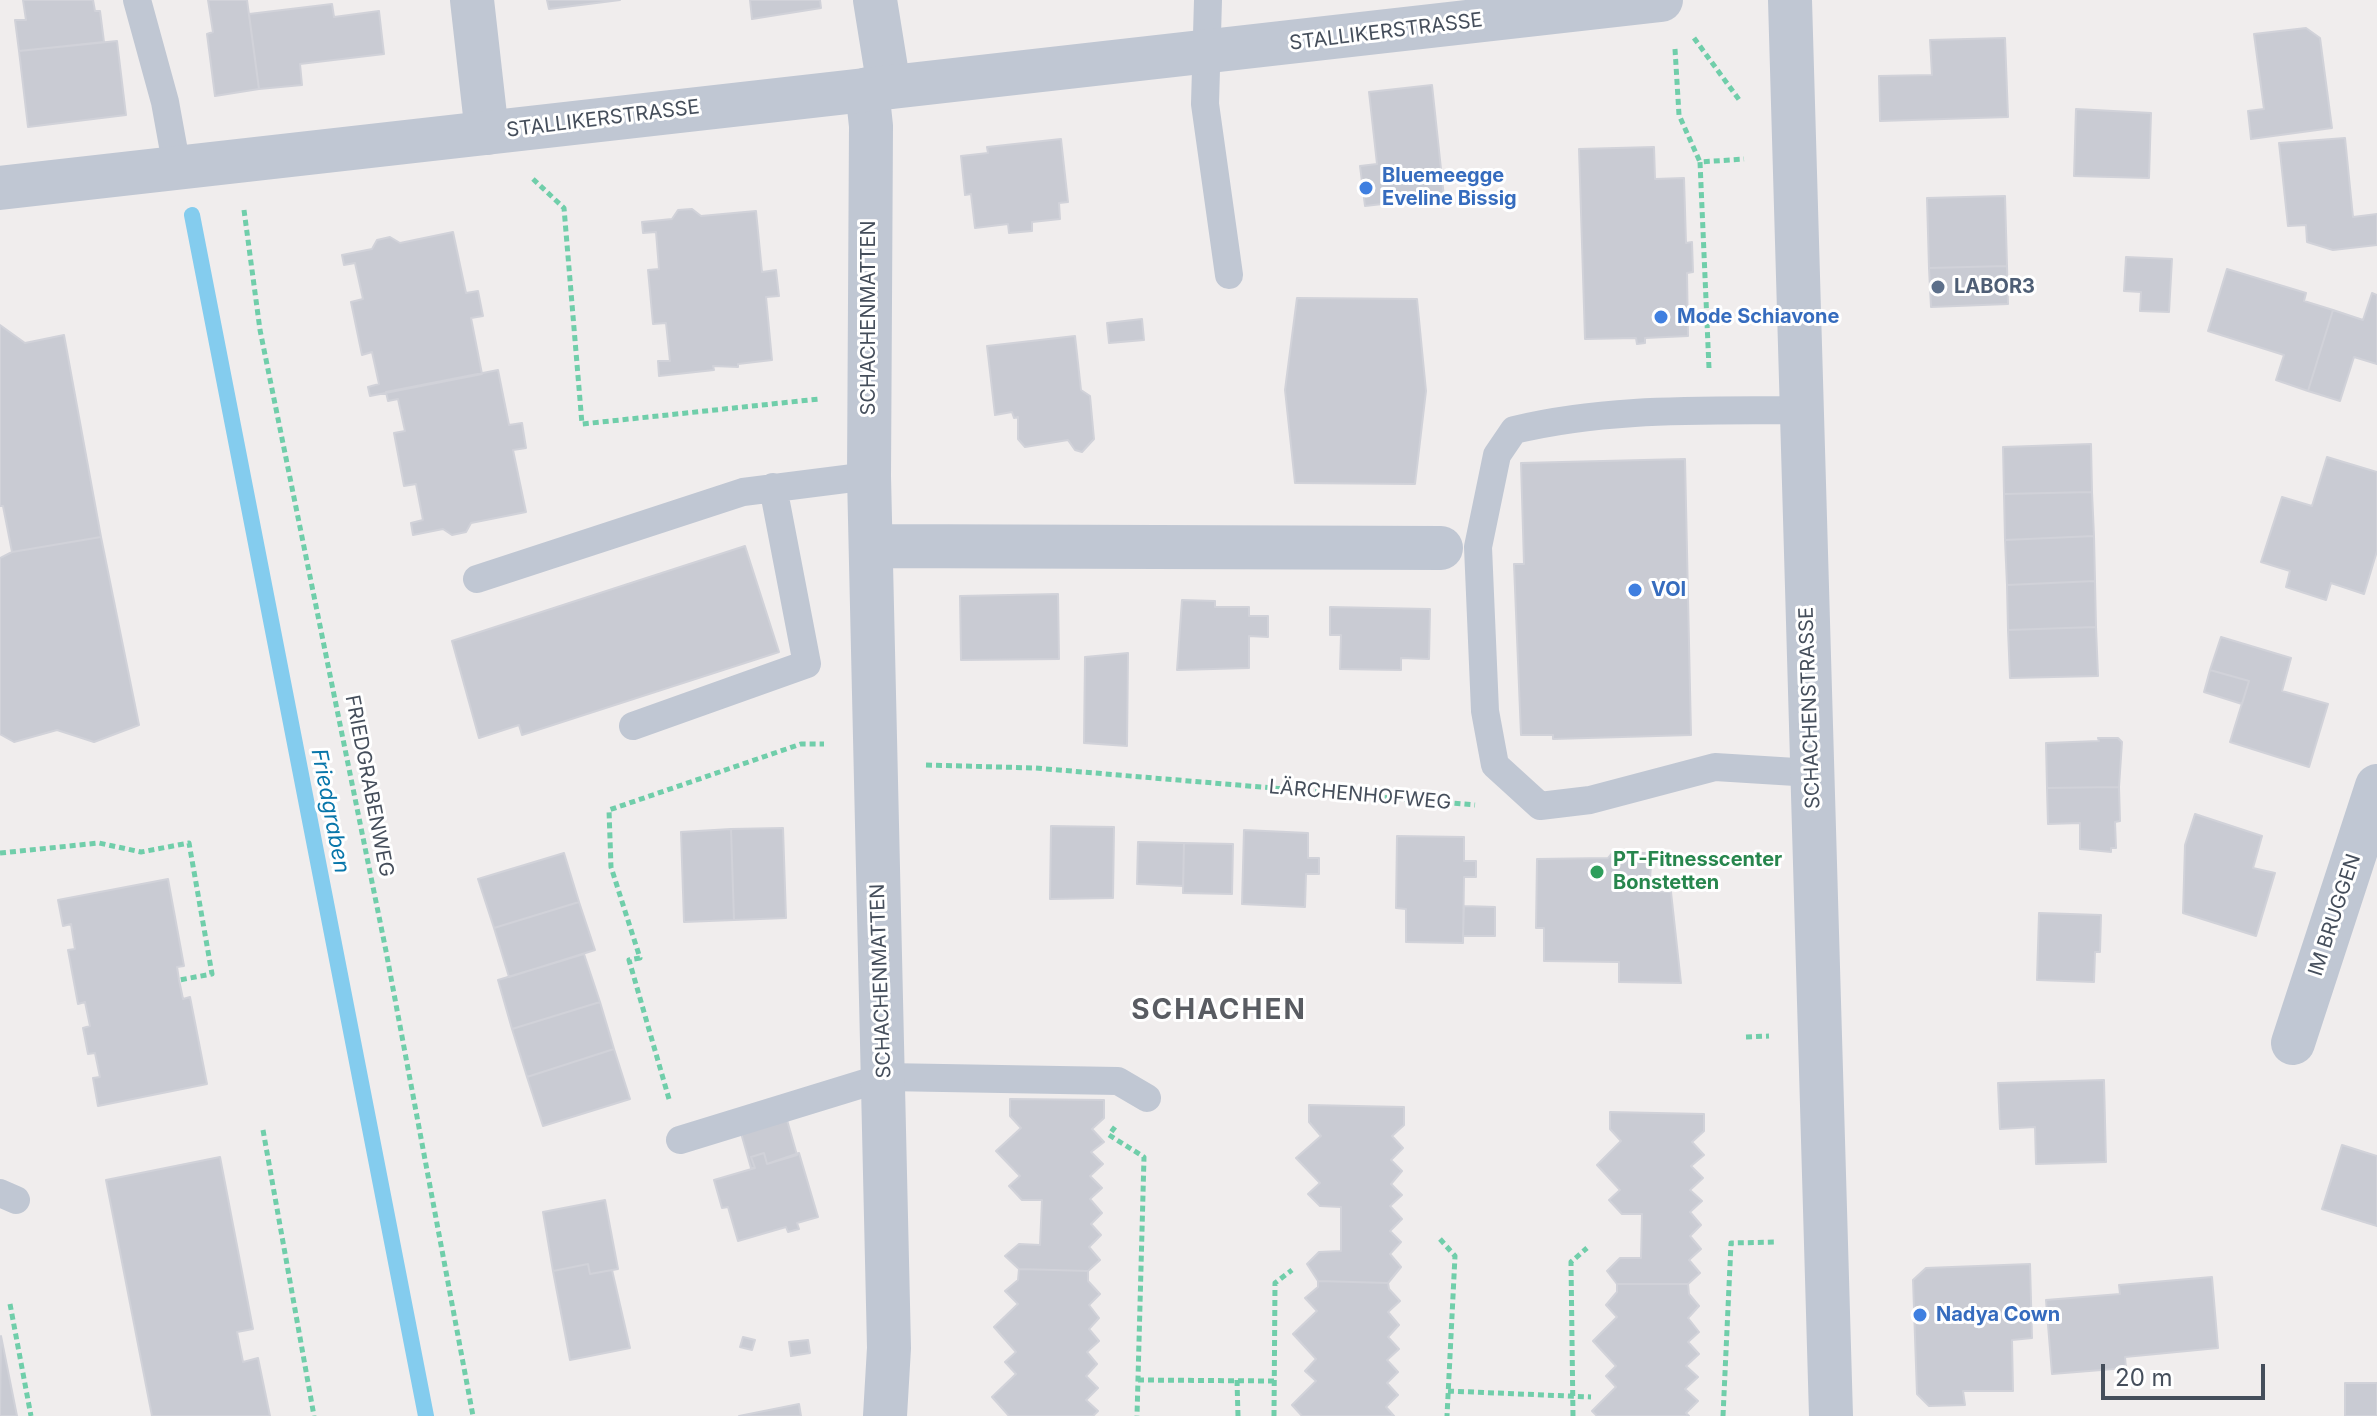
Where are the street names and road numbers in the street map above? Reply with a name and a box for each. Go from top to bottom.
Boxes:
street label: STALLIKERSTRASSE [1288,8,1484,56]
street label: STALLIKERSTRASSE [505,95,701,143]
street label: SCHACHENMATTEN [857,220,881,416]
street label: SCHACHENSTRASSE [1794,607,1826,809]
street label: FRIEDGRABENWEG [340,693,398,879]
street label: LÄRCHENHOFWEG [1268,775,1452,815]
street label: IM BRUGGEN [2304,851,2366,979]
street label: SCHACHENMATTEN [866,883,896,1079]

